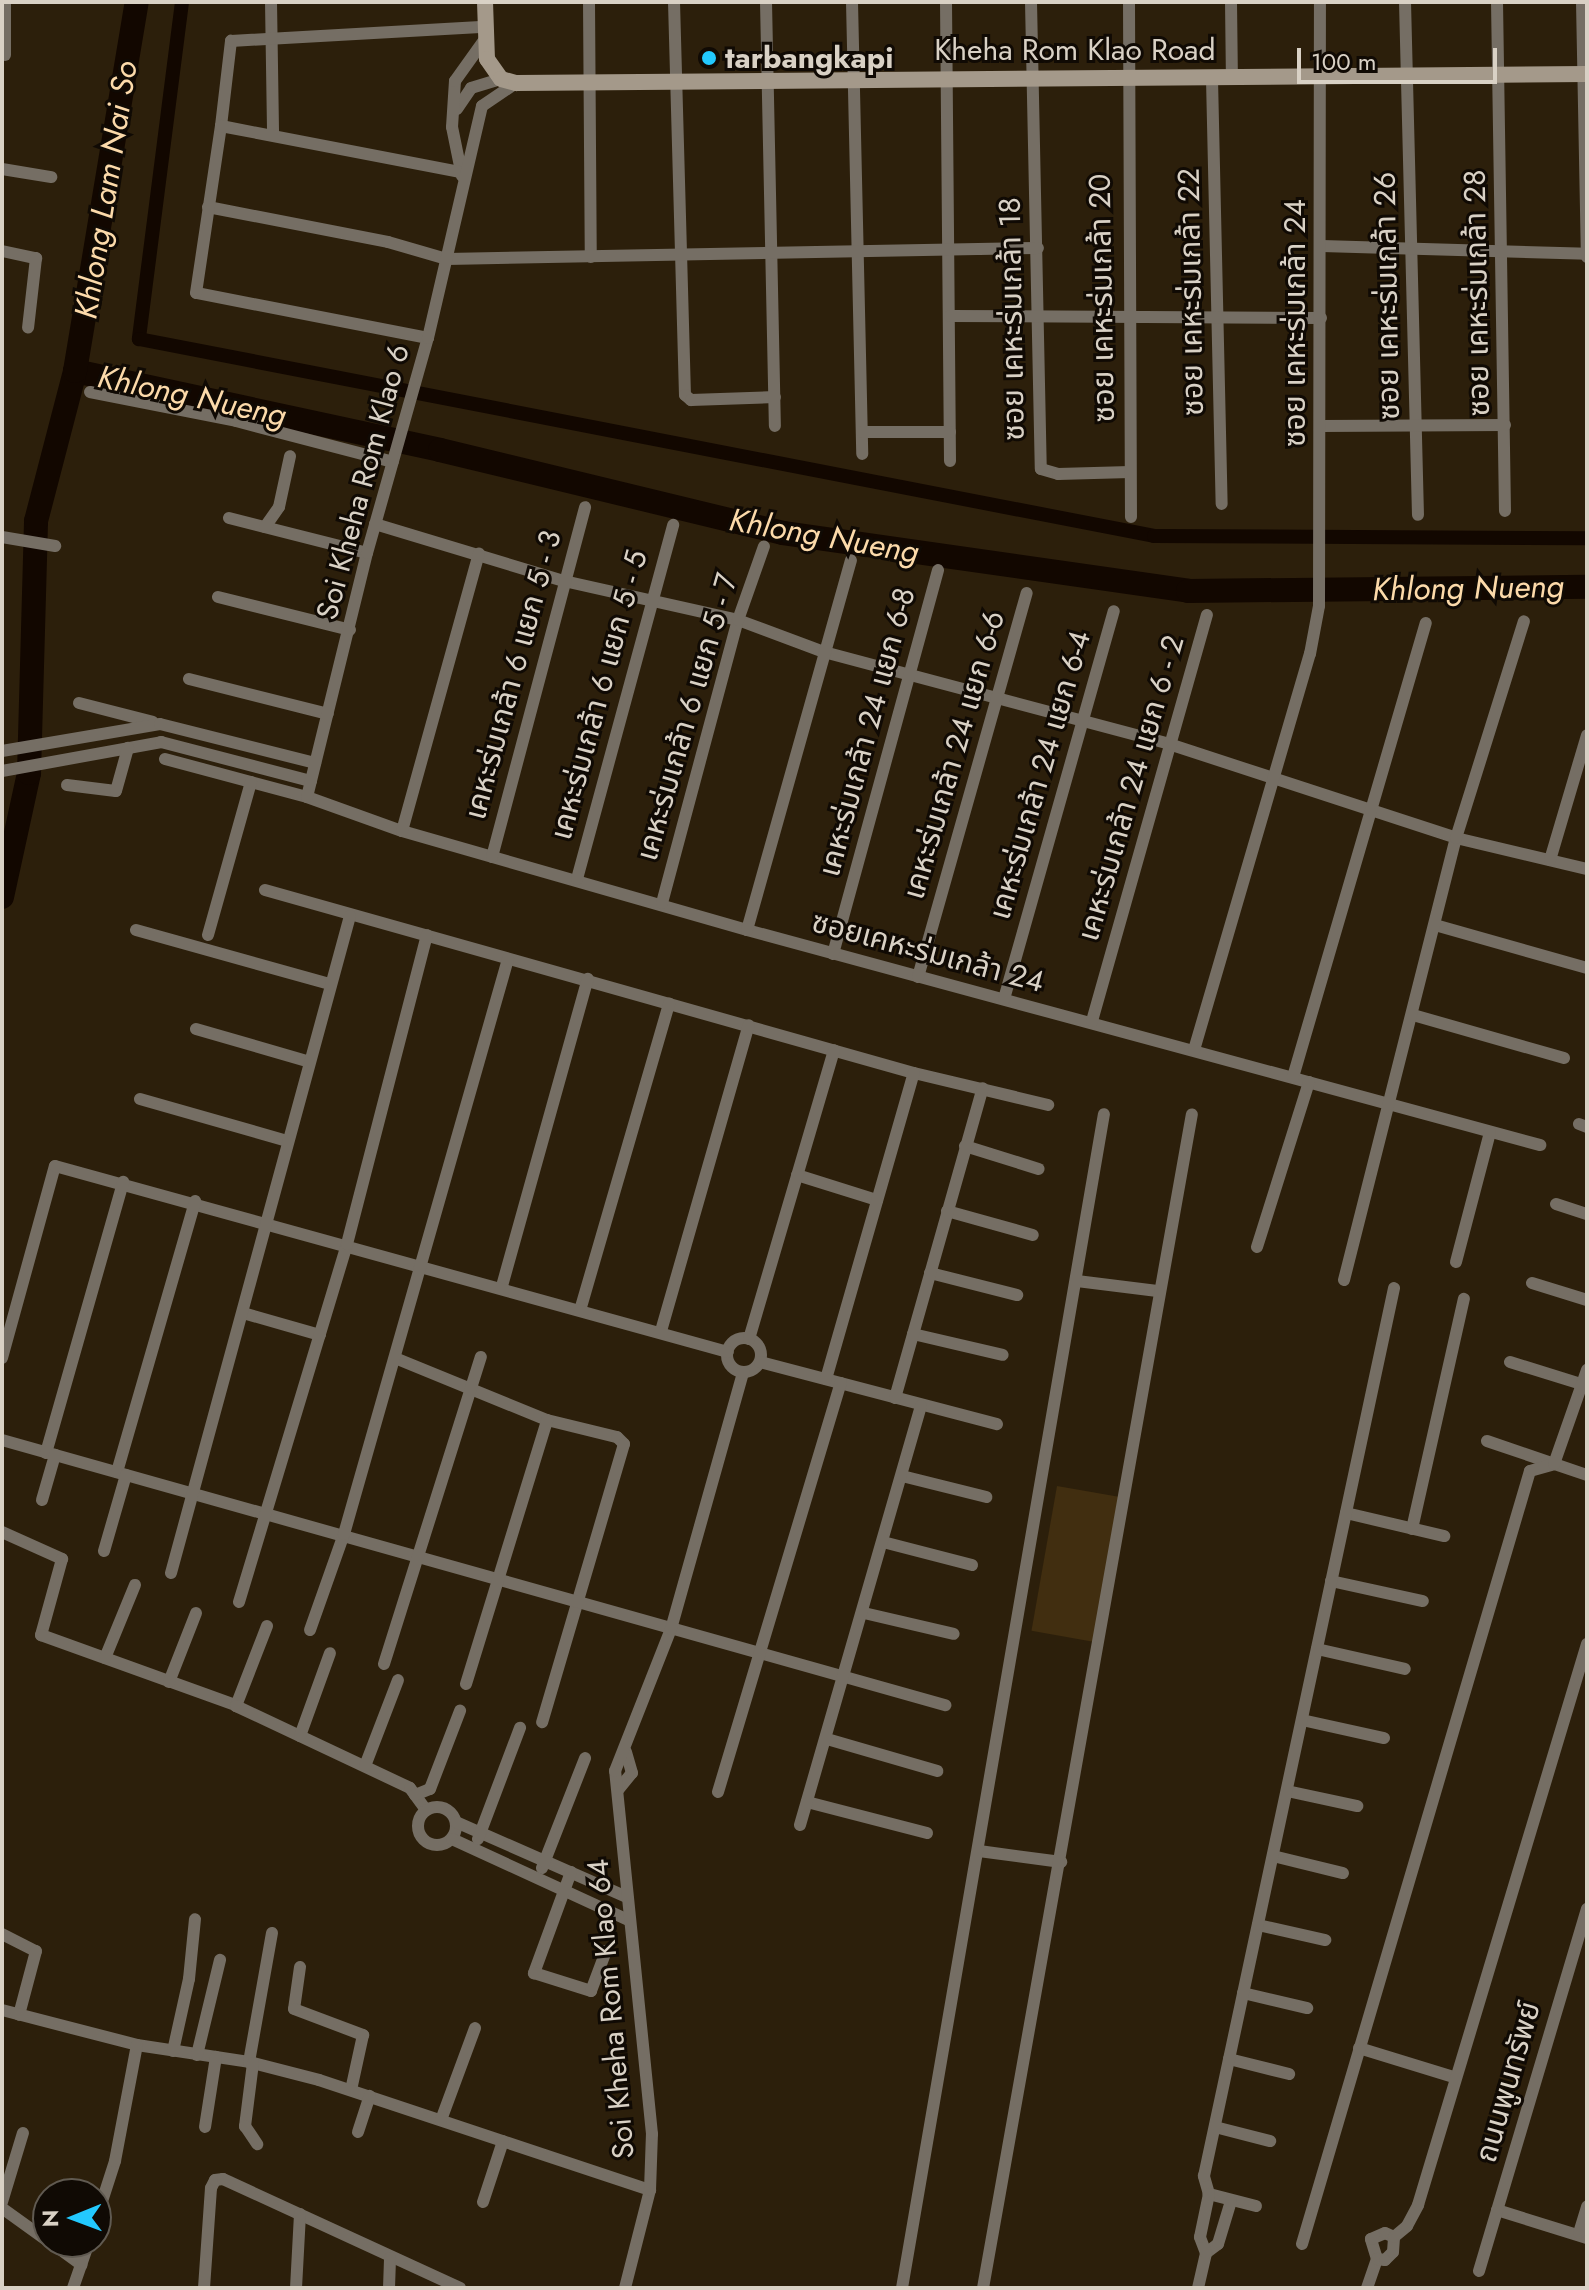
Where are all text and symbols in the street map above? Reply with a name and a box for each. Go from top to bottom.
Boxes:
street label: Kheha Rom Klao Road [934,32,1216,68]
scale bar [1301,32,1501,82]
place label: tarbangkapi [725,40,894,76]
text: 100 m [1311,44,1377,79]
marker: tarbangkapi [700,49,718,67]
water label: Khlong Lam Nai So [67,58,145,322]
street label: ซอย เคหะร่มเกล้า 22 [1171,168,1211,416]
street label: ซอย เคหะร่มเกล้า 28 [1457,169,1497,417]
street label: ซอย เคหะร่มเกล้า 26 [1367,172,1407,420]
street label: ซอย เคหะร่มเกล้า 20 [1082,173,1122,423]
street label: ซอย เคหะร่มเกล้า 18 [992,197,1032,441]
street label: ซอย เคหะร่มเกล้า 24 [1277,199,1313,447]
street label: Soi Kheha Rom Klao 6 [309,340,417,624]
water label: Khlong Nueng [94,357,290,435]
water label: Khlong Nueng [726,500,922,572]
street label: เคหะร่มเกล้า 6 แยก 5 - 3 [457,527,569,823]
street label: เคหะร่มเกล้า 6 แยก 5 - 5 [543,546,655,844]
water label: Khlong Nueng [1372,567,1564,609]
street label: เคหะร่มเกล้า 6 แยก 5 - 7 [629,569,745,865]
street label: เคหะร่มเกล้า 24 แยก 6-8 [811,584,923,880]
street label: เคหะร่มเกล้า 24 แยก 6-6 [896,607,1012,903]
street label: เคหะร่มเกล้า 24 แยก 6-4 [982,627,1098,923]
street label: เคหะร่มเกล้า 24 แยก 6 - 2 [1070,631,1192,945]
street label: ซอยเคหะร่มเกล้า 24 [808,904,1048,1000]
street label: Soi Kheha Rom Klao 64 [580,1858,642,2160]
street label: ถนนพูนทรัพย์ [1468,1997,1548,2167]
north arrow [32,2178,112,2258]
text: N [34,2209,66,2227]

